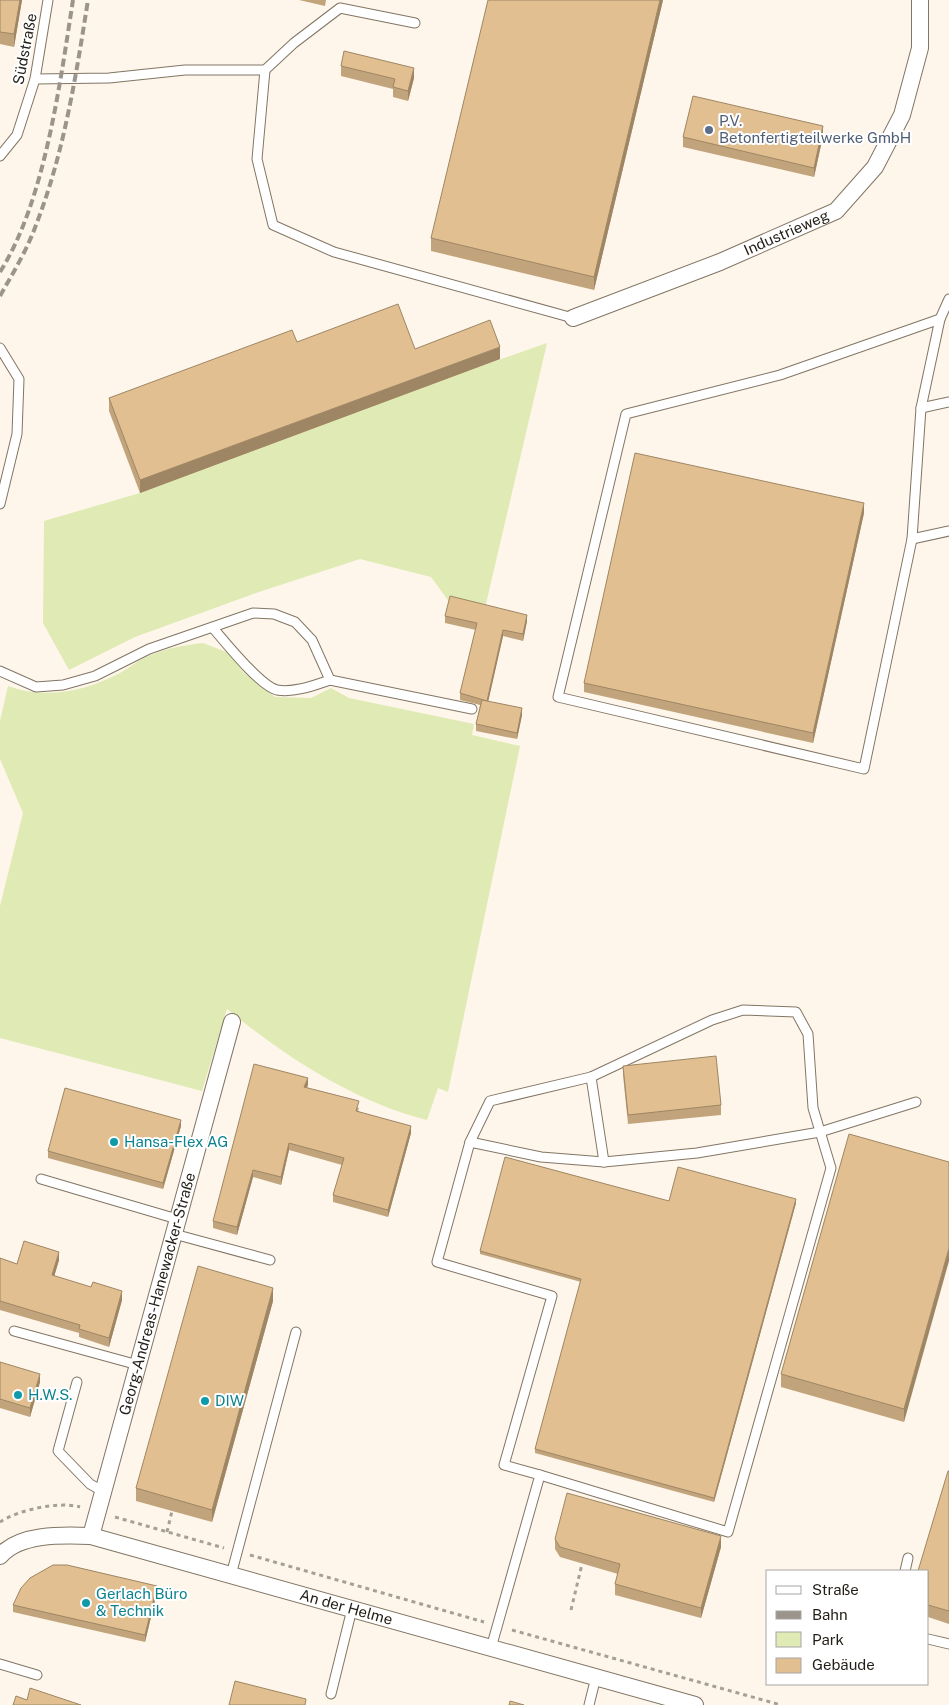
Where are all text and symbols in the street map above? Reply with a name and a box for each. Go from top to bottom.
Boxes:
street label: Südstraße [9,12,40,86]
place label: P.V. Betonfertigteilwerke GmbH [719,112,911,146]
marker: P.V. Betonfertigteilwerke GmbH [703,124,715,136]
street label: Industrieweg [741,206,832,258]
place label: Hansa-Flex AG [124,1133,228,1150]
marker: Hansa-Flex AG [108,1136,120,1148]
street label: Georg-Andreas-Hanewacker-Straße [116,1171,198,1417]
place label: H.W.S. [28,1386,72,1403]
marker: H.W.S. [12,1389,24,1401]
place label: DIW [215,1392,244,1409]
marker: DIW [199,1395,211,1407]
legend [766,1570,929,1685]
text: Straße [812,1581,859,1598]
place label: Gerlach Büro & Technik [96,1585,188,1619]
street label: An der Helme [298,1586,395,1628]
marker: Gerlach Büro & Technik [80,1597,92,1609]
text: Bahn [812,1606,848,1623]
text: Park [812,1631,844,1648]
text: Gebäude [812,1656,875,1673]

